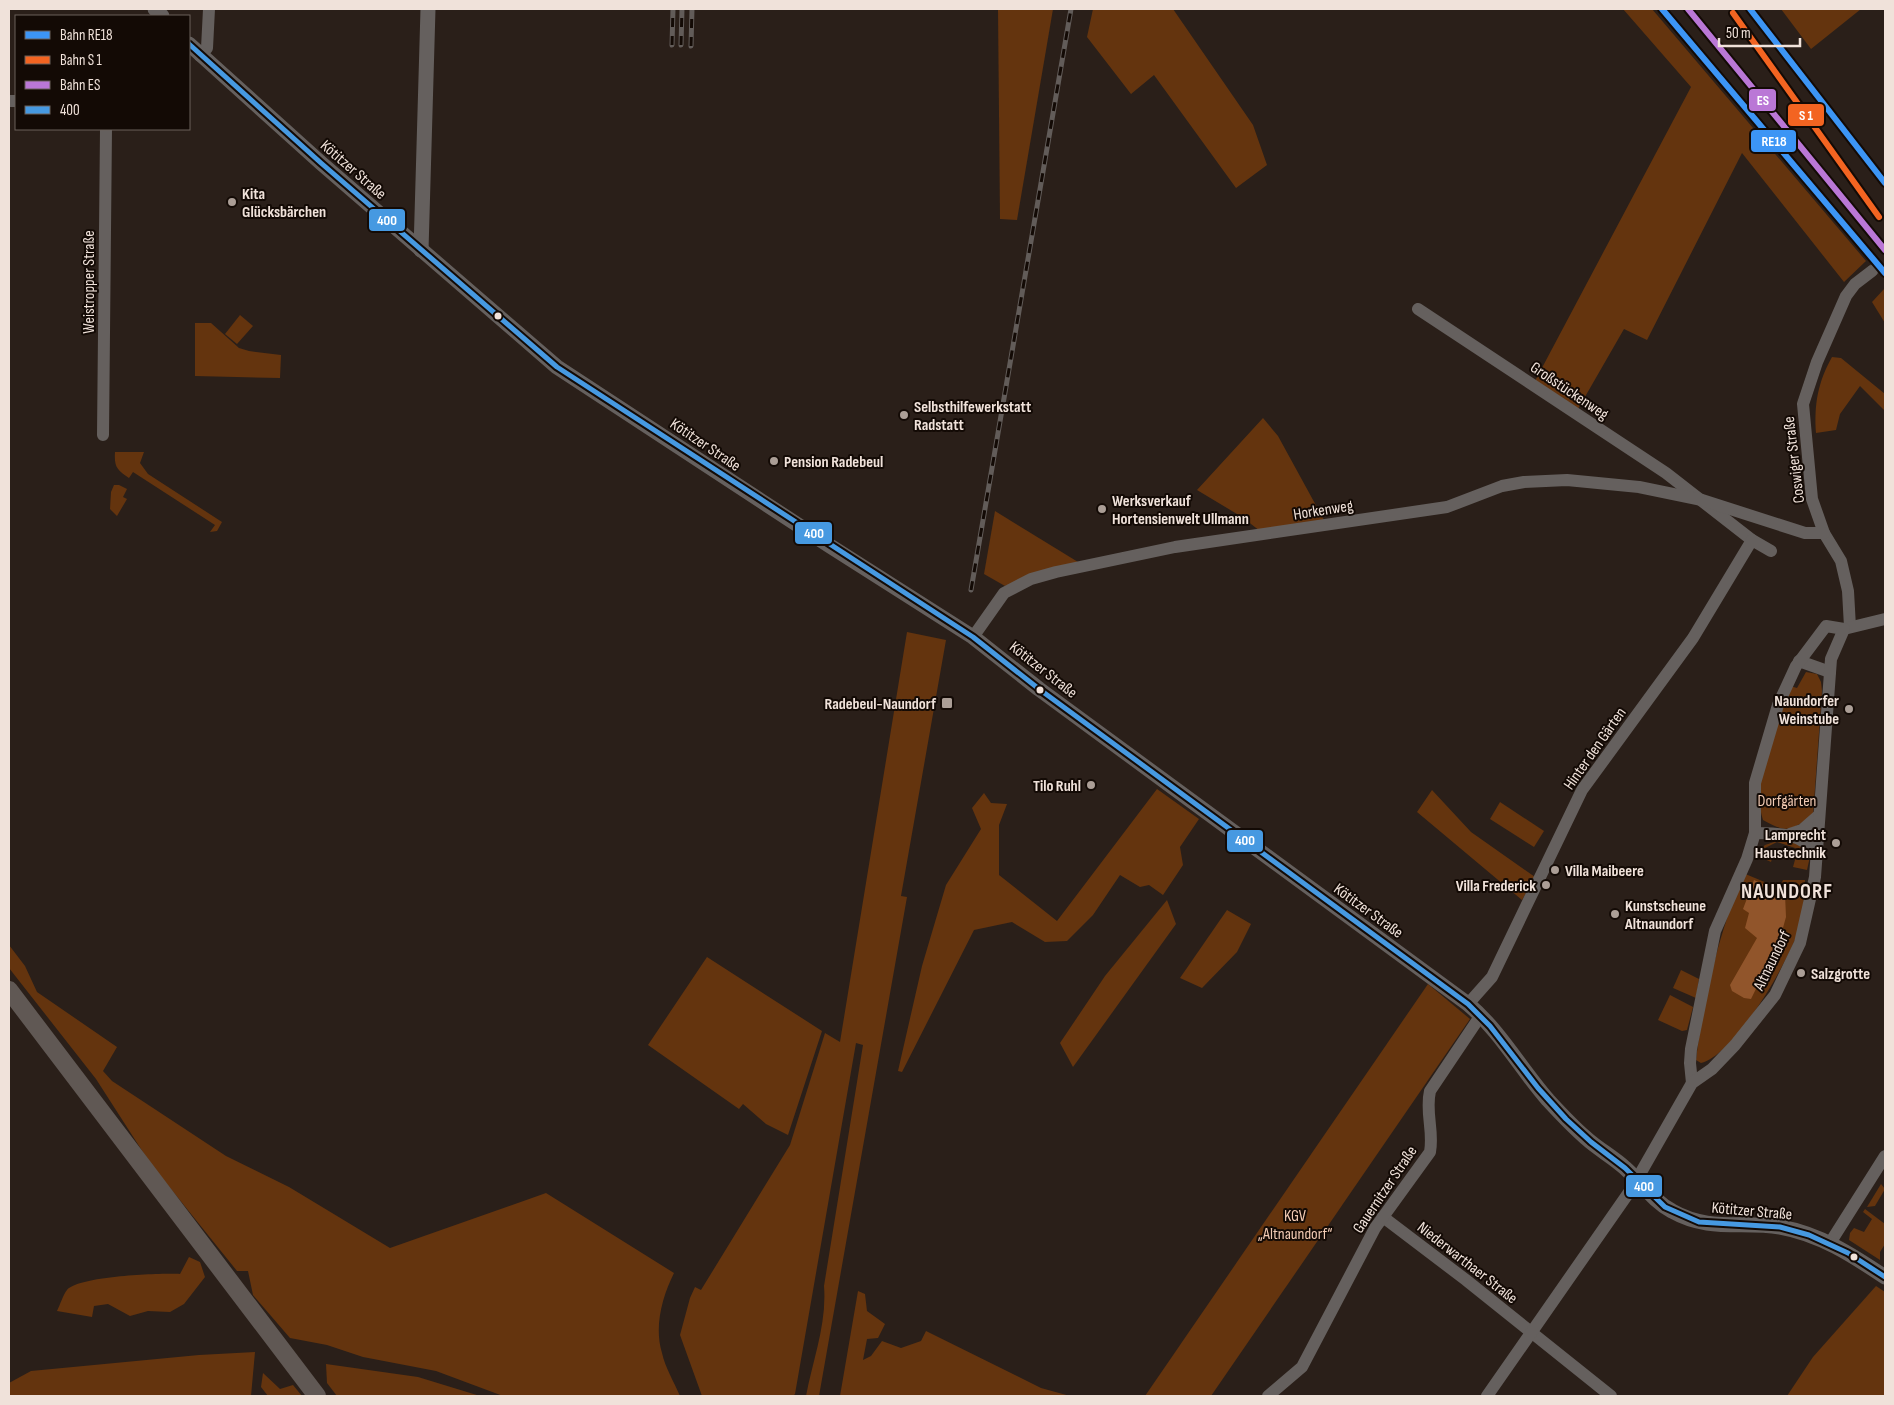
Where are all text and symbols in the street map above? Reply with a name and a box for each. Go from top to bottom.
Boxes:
legend [15,15,190,130]
scale bar [1719,15,1800,47]
text: 50 m [1726,24,1751,43]
text: Bahn RE18 [60,26,113,45]
text: Bahn S 1 [60,51,103,70]
text: Bahn ES [60,76,100,95]
line badge: ES [1748,88,1777,112]
text: ES [1757,92,1769,109]
text: 400 [60,101,80,120]
line badge: S 1 [1787,103,1825,127]
text: S 1 [1799,107,1813,124]
line badge: RE18 [1750,129,1797,153]
text: RE18 [1761,133,1787,150]
street label: Kötitzer Straße [316,136,390,204]
place label: Kita Glücksbärchen [242,185,326,222]
marker: Kita Glücksbärchen [226,196,238,208]
line badge: 400 [368,208,406,232]
text: 400 [377,212,397,229]
street label: Weistropper Straße [80,230,99,334]
unlabelled marker [493,311,503,321]
street label: Großstückenweg [1526,358,1612,424]
place label: Selbsthilfewerkstatt Radstatt [914,398,1031,435]
marker: Selbsthilfewerkstatt Radstatt [898,409,910,421]
street label: Kötitzer Straße [666,415,744,476]
street label: Coswiger Straße [1780,415,1809,504]
place label: Pension Radebeul [784,453,883,472]
marker: Pension Radebeul [768,455,780,467]
place label: Werksverkauf Hortensienwelt Ullmann [1112,492,1249,529]
street label: Horkenweg [1292,496,1354,525]
marker: Werksverkauf Hortensienwelt Ullmann [1096,503,1108,515]
line badge: 400 [794,521,833,545]
text: 400 [804,525,824,542]
street label: Kötitzer Straße [1005,638,1081,703]
unlabelled marker [1035,685,1045,695]
place label: Naundorfer Weinstube [1774,692,1839,729]
place label: Radebeul-Naundorf [824,695,937,714]
marker: Radebeul-Naundorf [940,696,954,710]
marker: Naundorfer Weinstube [1843,703,1855,715]
street label: Hinter den Gärten [1560,704,1630,794]
place label: Tilo Ruhl [1033,777,1081,796]
marker: Tilo Ruhl [1085,779,1097,791]
park label: Dorfgärten [1758,792,1816,811]
place label: Lamprecht Haustechnik [1755,826,1826,863]
line badge: 400 [1226,829,1264,853]
text: 400 [1235,832,1255,849]
marker: Lamprecht Haustechnik [1830,837,1842,849]
place label: Villa Maibeere [1565,862,1644,881]
marker: Villa Maibeere [1549,864,1561,876]
place label: Villa Frederick [1456,877,1536,896]
marker: Villa Frederick [1540,879,1552,891]
district label: NAUNDORF [1741,879,1833,904]
street label: Kötitzer Straße [1330,880,1406,943]
place label: Kunstscheune Altnaundorf [1624,897,1706,934]
marker: Kunstscheune Altnaundorf [1609,908,1621,920]
street label: Altnaundorf [1749,927,1795,995]
place label: Salzgrotte [1811,965,1870,984]
marker: Salzgrotte [1795,967,1807,979]
street label: Gauernitzer Straße [1349,1143,1421,1237]
line badge: 400 [1625,1174,1663,1198]
text: 400 [1634,1178,1654,1195]
street label: Kötitzer Straße [1711,1199,1793,1224]
park label: KGV „Altnaundorf“ [1258,1207,1332,1244]
street label: Niederwarthaer Straße [1413,1218,1521,1308]
unlabelled marker [1849,1252,1859,1262]

